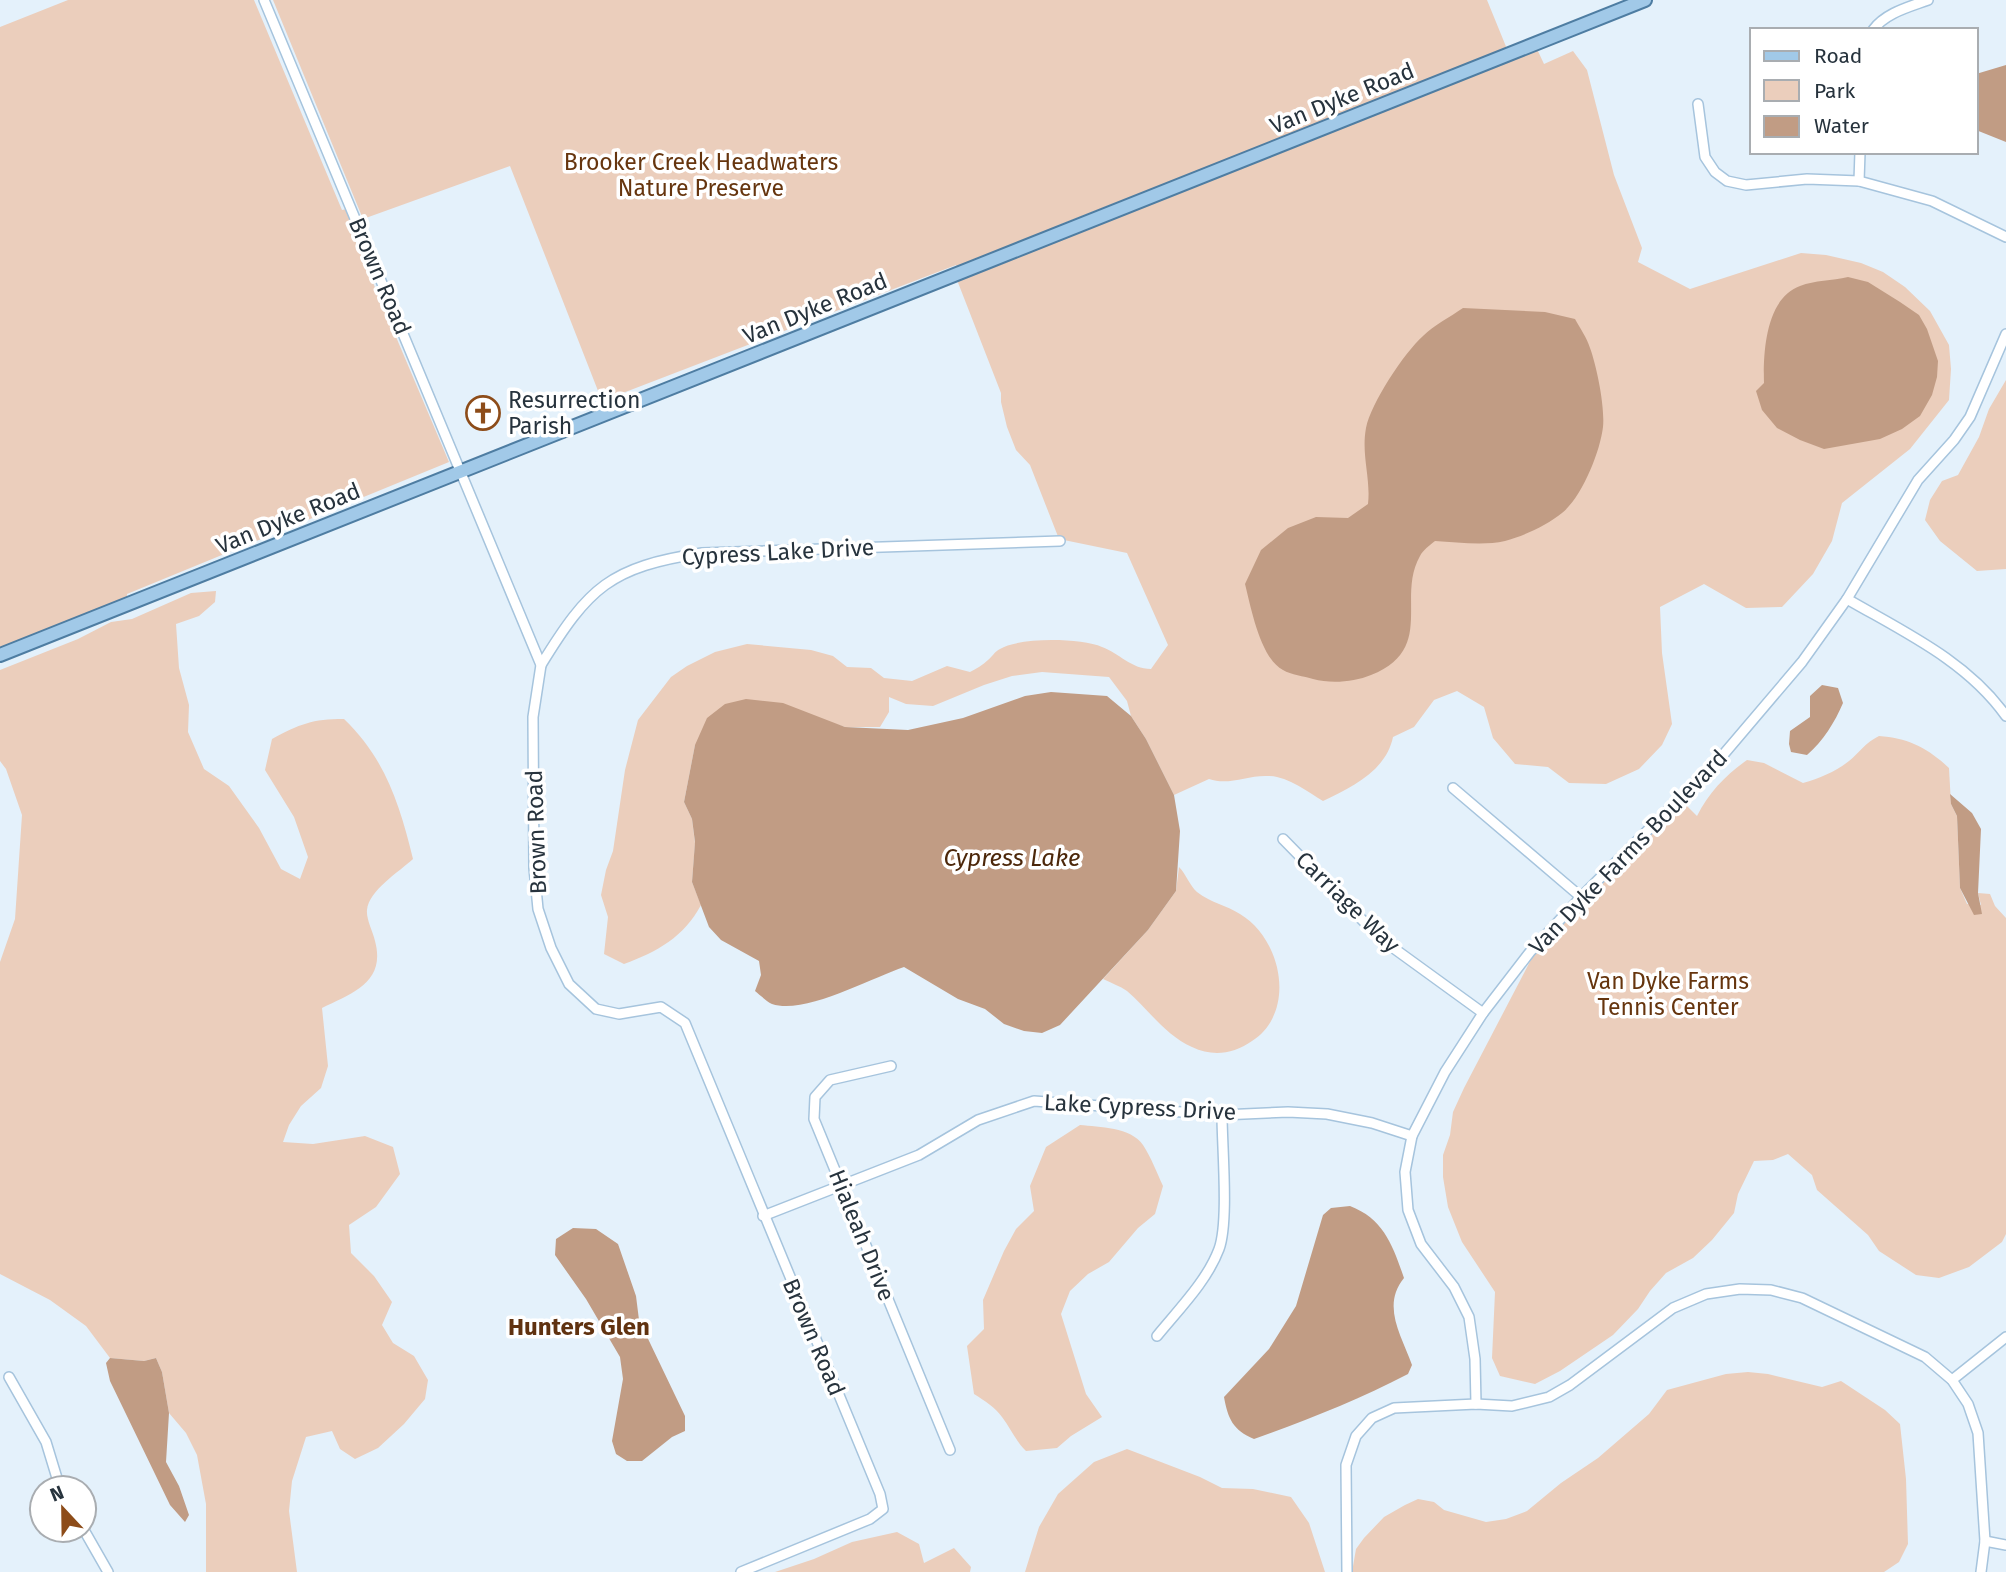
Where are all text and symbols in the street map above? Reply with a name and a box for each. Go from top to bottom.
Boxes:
legend [1750,28,1978,154]
text: Road [1814,43,1862,69]
street label: Van Dyke Road [1266,56,1418,140]
text: Park [1814,78,1856,104]
text: Water [1814,113,1869,139]
park label: Brooker Creek Headwaters Nature Preserve [564,148,838,202]
street label: Brown Road [343,213,417,339]
street label: Van Dyke Road [739,266,891,350]
place label: Resurrection Parish [508,386,641,440]
church icon: Resurrection Parish [464,394,502,432]
street label: Van Dyke Road [212,476,364,560]
street label: Cypress Lake Drive [681,533,875,571]
street label: Van Dyke Farms Boulevard [1523,744,1733,960]
street label: Brown Road [520,769,552,895]
water label: Cypress Lake [944,844,1080,872]
street label: Carriage Way [1290,845,1406,959]
park label: Van Dyke Farms Tennis Center [1587,967,1749,1021]
street label: Lake Cypress Drive [1043,1088,1237,1126]
street label: Hialeah Drive [823,1165,901,1305]
street label: Brown Road [777,1274,851,1400]
district label: Hunters Glen [508,1313,650,1341]
north arrow [28,1474,98,1544]
text: N [47,1481,67,1507]

